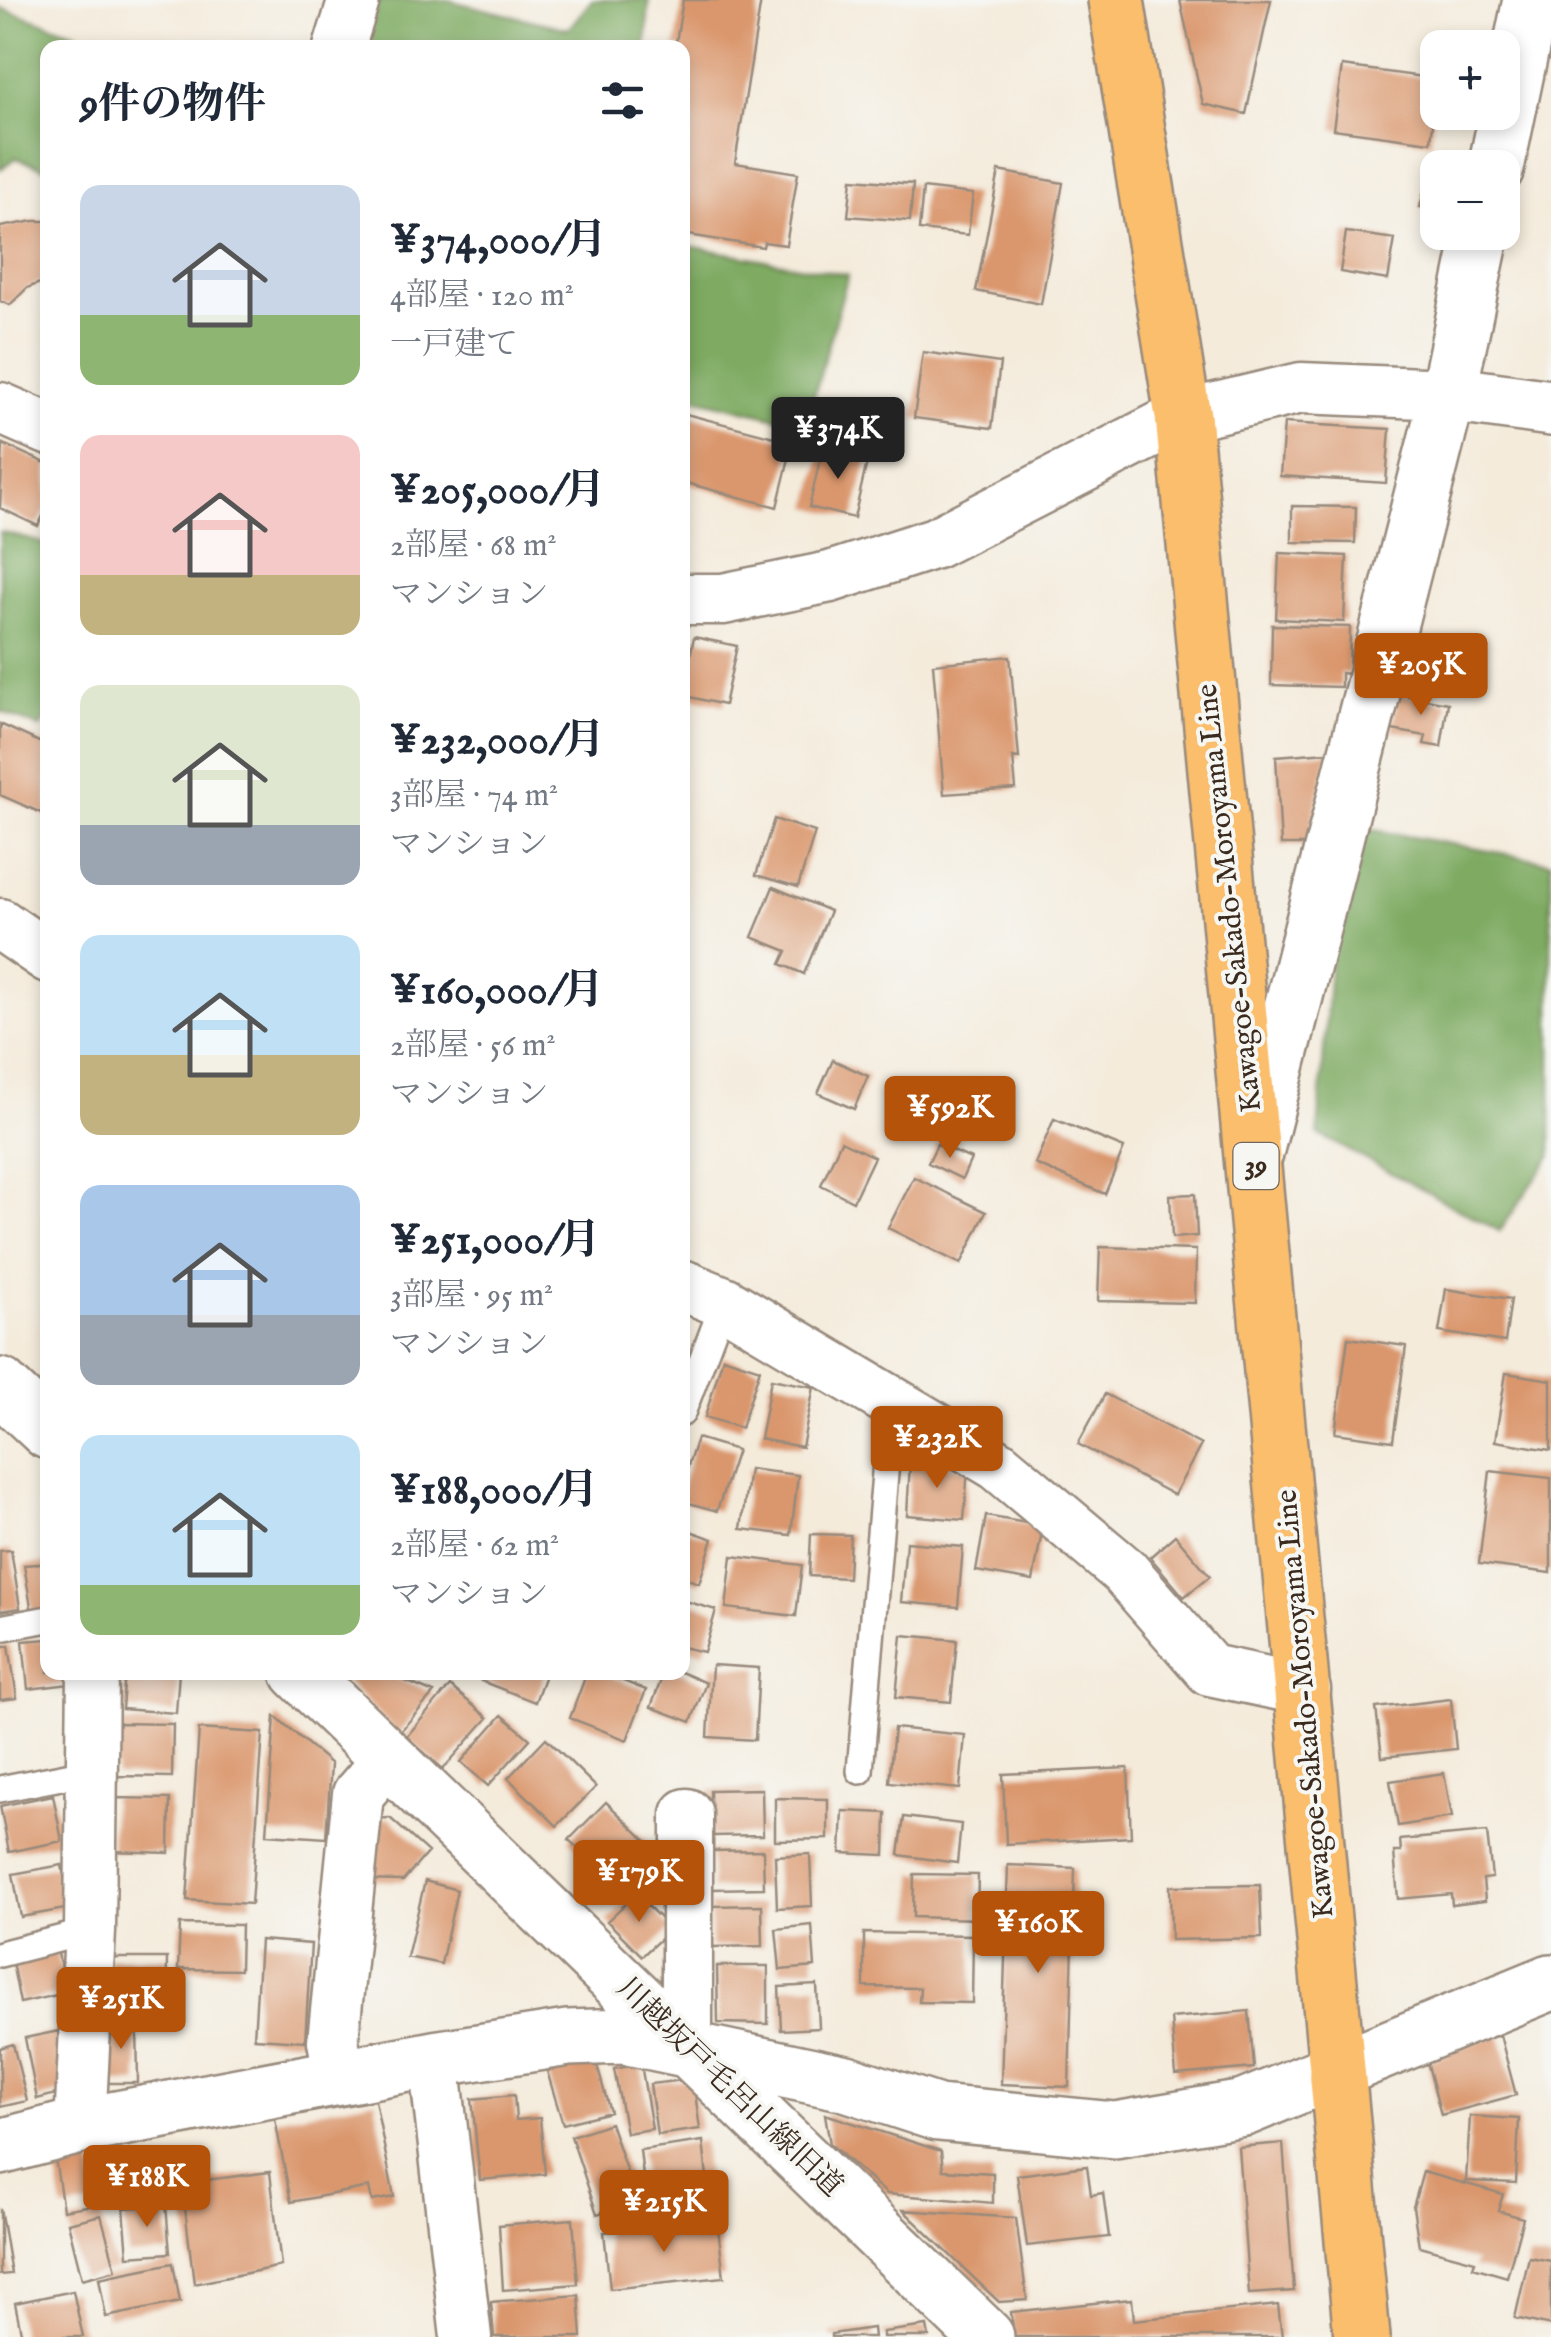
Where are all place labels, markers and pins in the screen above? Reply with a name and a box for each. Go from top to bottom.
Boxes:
pin: ¥374K [768,397,908,482]
pin: ¥205K [1351,633,1491,718]
pin: ¥592K [880,1076,1020,1161]
pin: ¥232K [867,1406,1007,1491]
pin: ¥179K [569,1840,709,1925]
pin: ¥160K [968,1891,1108,1976]
pin: ¥251K [51,1967,191,2052]
pin: ¥188K [77,2145,217,2230]
pin: ¥215K [594,2170,734,2255]

